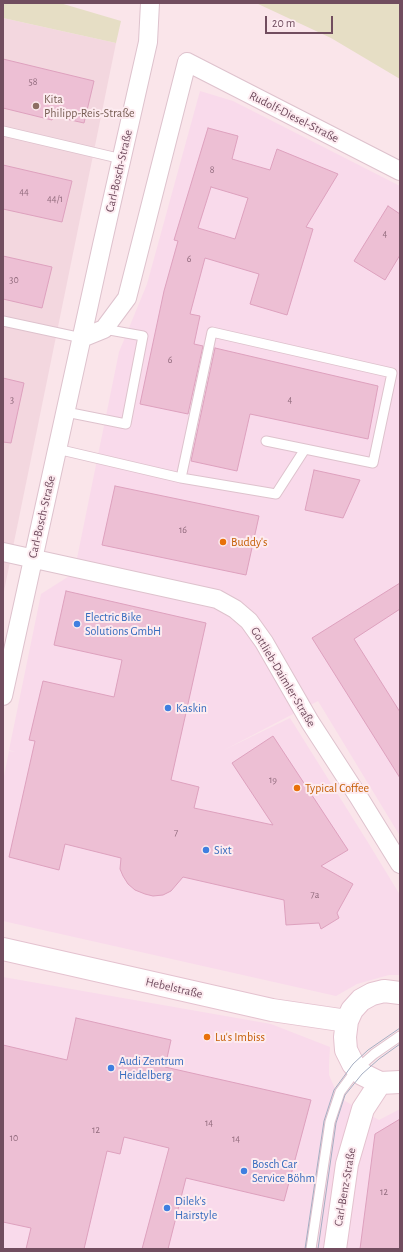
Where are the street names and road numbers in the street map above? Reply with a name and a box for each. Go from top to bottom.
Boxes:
street label: Rudolf-Diesel-Straße [247,88,341,146]
street label: Carl-Bosch-Straße [103,128,135,214]
street label: Carl-Bosch-Straße [26,474,58,560]
street label: Gottlieb-Daimler-Straße [248,625,318,729]
street label: Hebelstraße [144,974,204,1002]
street label: Carl-Benz-Straße [331,1147,359,1227]

